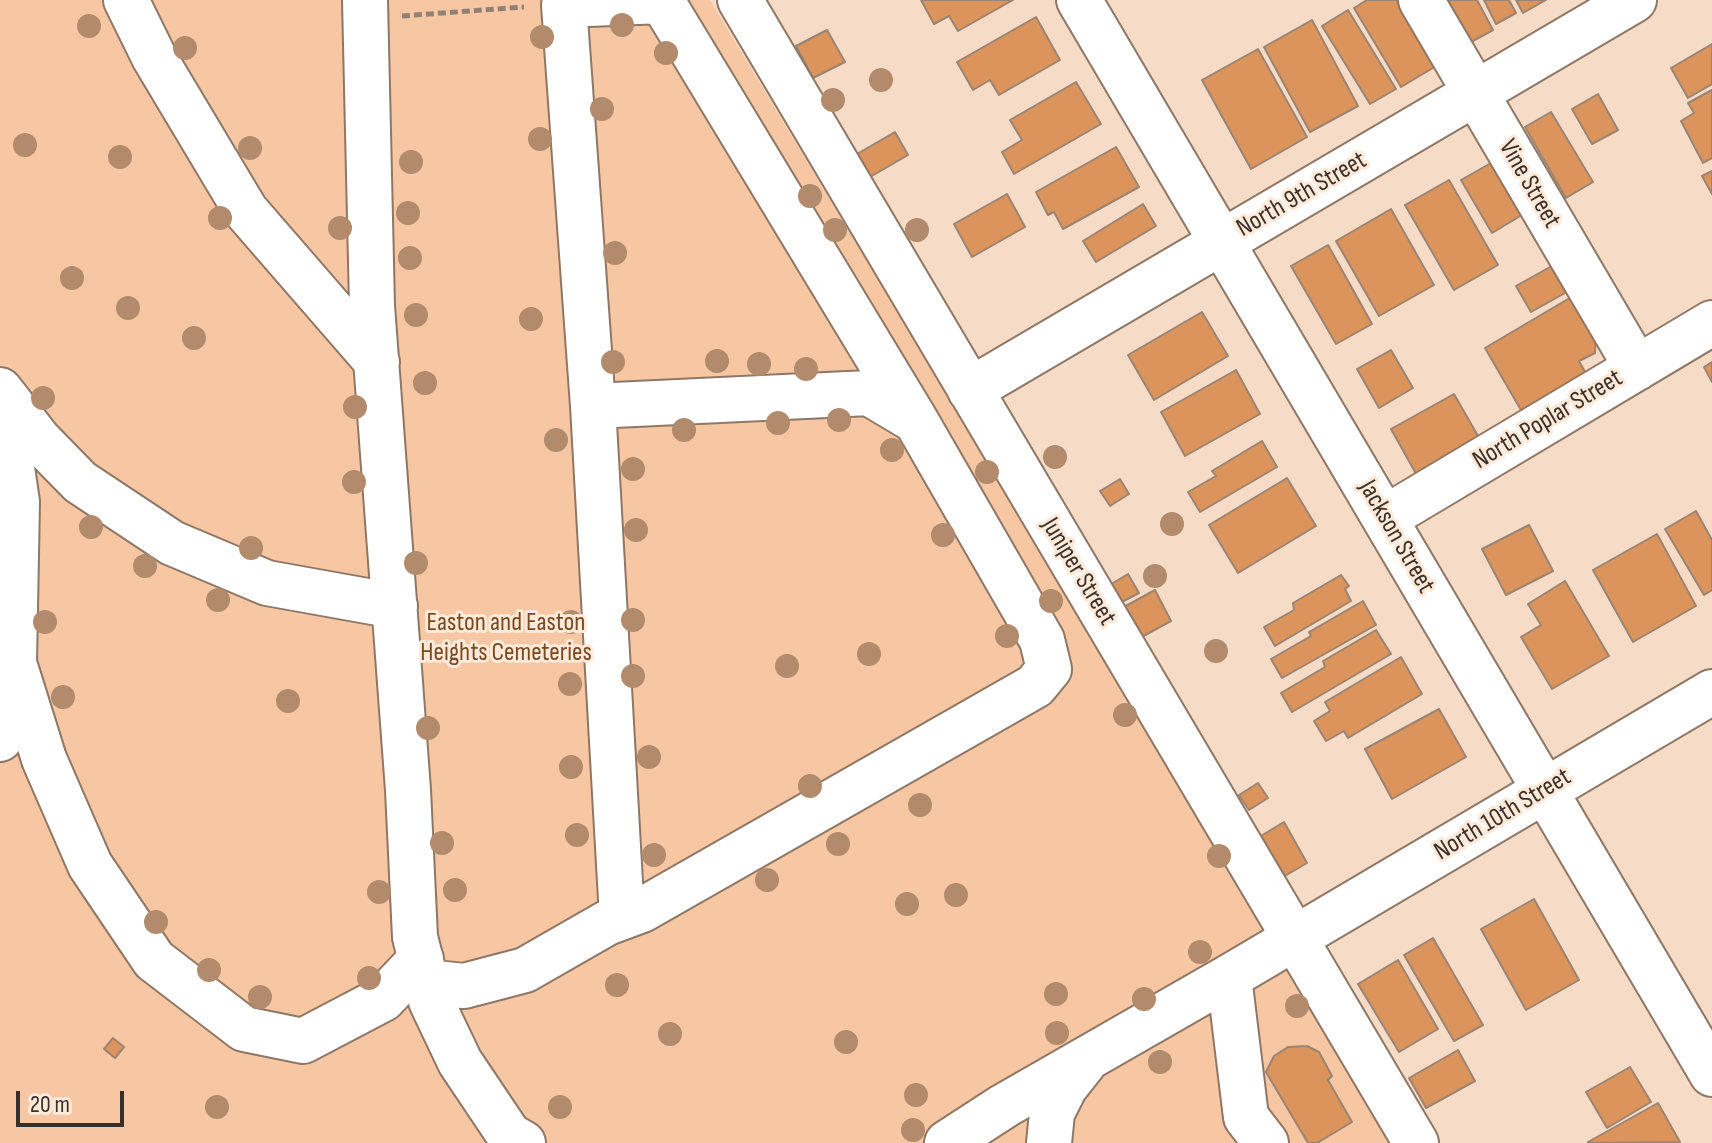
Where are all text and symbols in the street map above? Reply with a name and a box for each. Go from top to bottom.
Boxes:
street label: Vine Street [1491,134,1567,234]
street label: North 9th Street [1232,145,1372,245]
street label: North Poplar Street [1468,363,1628,477]
street label: Jackson Street [1351,475,1441,599]
street label: Juniper Street [1034,513,1122,631]
park label: Easton and Easton Heights Cemeteries [420,607,592,668]
street label: North 10th Street [1429,762,1577,868]
scale bar [20,1075,128,1125]
text: 20 m [30,1090,70,1119]

